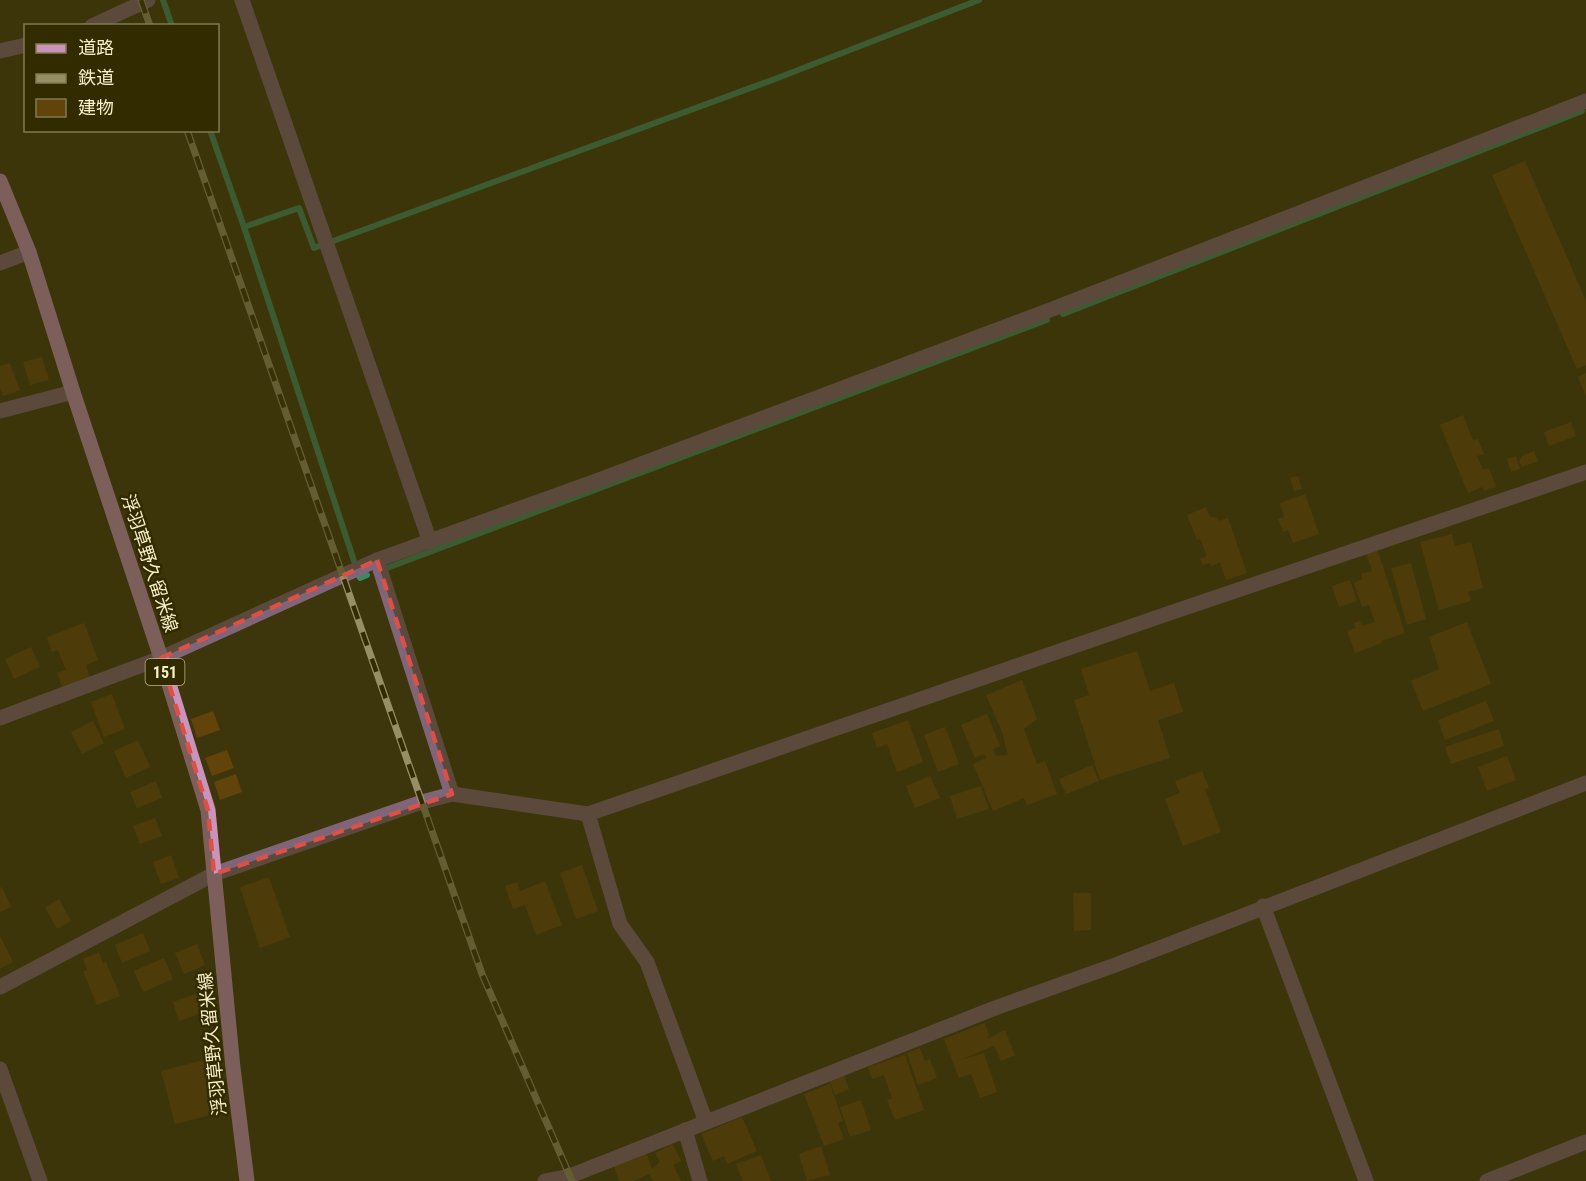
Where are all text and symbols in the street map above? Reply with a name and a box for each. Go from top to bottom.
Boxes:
legend [24,24,219,132]
text: 道路 [78,37,114,58]
text: 鉄道 [78,67,114,88]
text: 建物 [78,97,114,118]
street label: 浮羽草野久留米線 [118,491,182,635]
road number: 151 [146,659,184,685]
street label: 浮羽草野久留米線 [194,971,230,1117]

